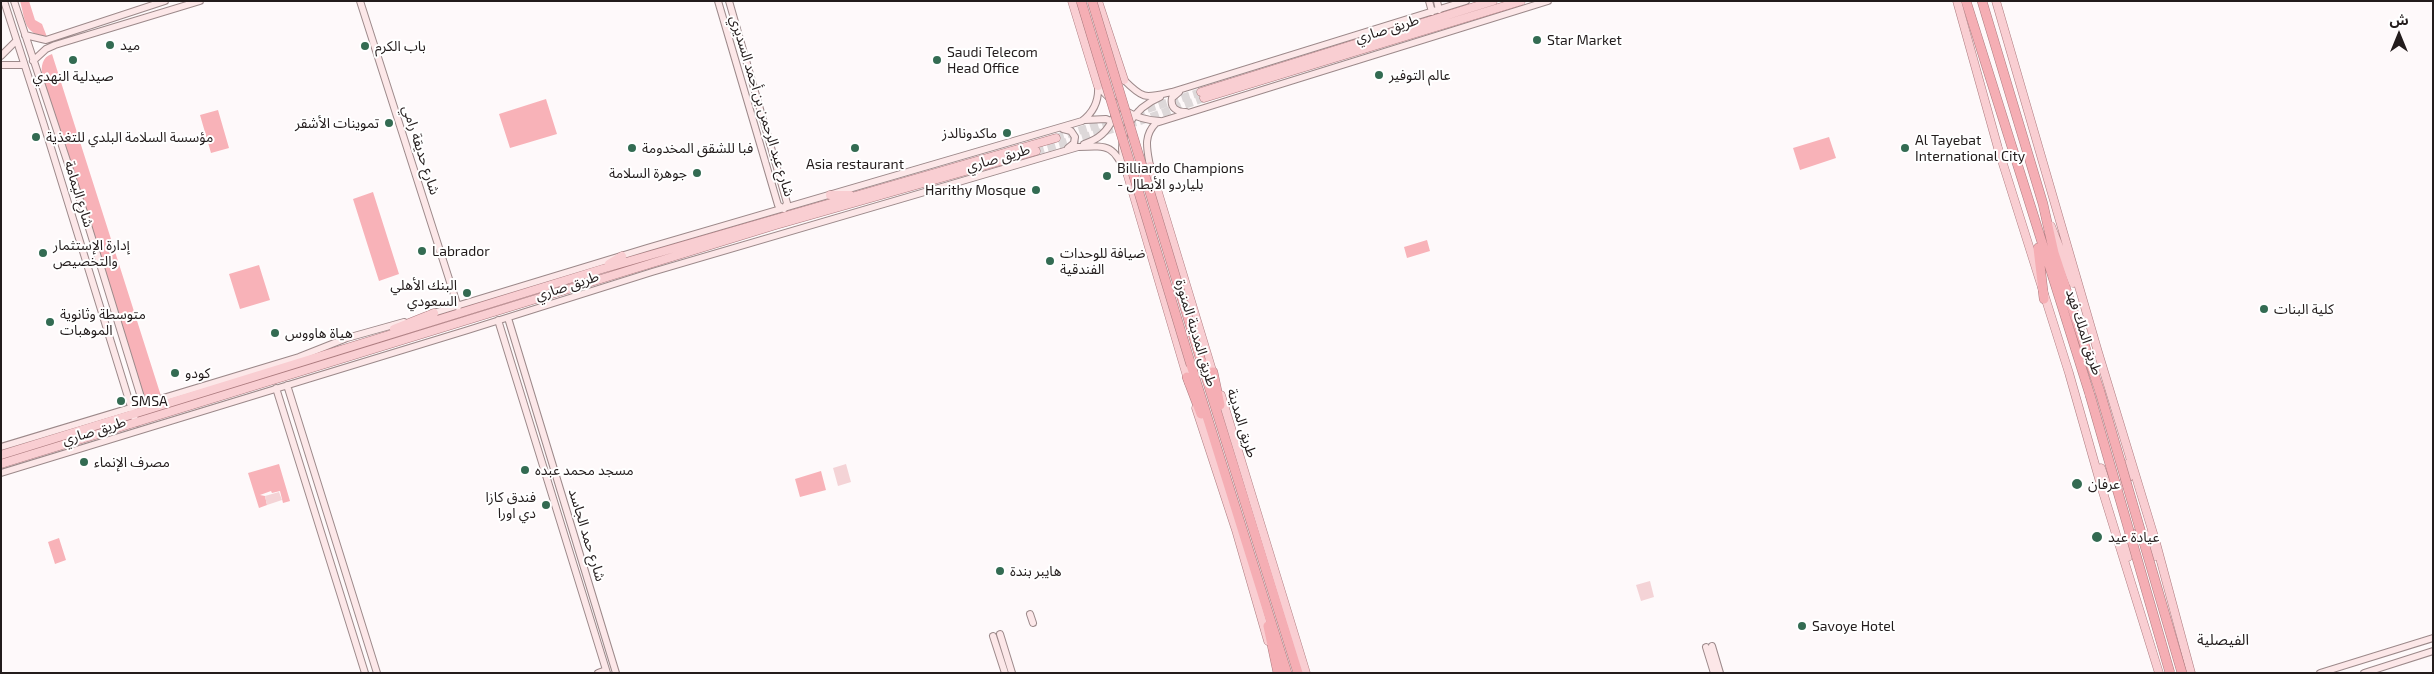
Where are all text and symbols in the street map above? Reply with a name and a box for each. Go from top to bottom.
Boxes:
north arrow [2374,10,2424,60]
street label: طريق صاري [1353,11,1421,47]
text: ش [2389,11,2409,28]
street label: شارع عبد الرحمن بن أحمد السديري [726,13,798,199]
place label: Star Market [1547,32,1622,48]
marker: Star Market [1531,34,1543,46]
place label: ميد [120,37,140,53]
place label: باب الكرم [375,38,426,54]
marker: ميد [104,39,116,51]
marker: باب الكرم [359,40,371,52]
place label: Saudi Telecom Head Office [947,44,1038,76]
marker: صيدلية النهدي [67,54,79,66]
marker: Saudi Telecom Head Office [931,54,943,66]
place label: عالم التوفير [1389,67,1451,83]
place label: صيدلية النهدي [32,68,114,84]
marker: عالم التوفير [1373,69,1385,81]
street label: شارع حديقة رامي [399,103,443,197]
place label: تموينات الأشقر [295,115,379,131]
marker: تموينات الأشقر [383,117,395,129]
place label: ماكدونالدز [942,125,997,141]
marker: ماكدونالدز [1001,127,1013,139]
place label: مؤسسة السلامة البلدي للتغذية [46,129,213,145]
marker: مؤسسة السلامة البلدي للتغذية [30,131,42,143]
place label: Al Tayebat International City [1915,132,2025,164]
place label: فبا للشقق المخدومة [642,140,753,156]
street label: طريق صاري [964,141,1032,175]
marker: فبا للشقق المخدومة [626,142,638,154]
marker: Asia restaurant [849,142,861,154]
marker: Al Tayebat International City [1899,142,1911,154]
place label: Asia restaurant [806,156,904,172]
street label: شارع اليمامة [61,159,97,229]
place label: Billiardo Champions - بلياردو الأبطال [1117,160,1244,192]
place label: جوهرة السلامة [609,165,687,181]
marker: جوهرة السلامة [691,167,703,179]
marker: Billiardo Champions - بلياردو الأبطال [1101,170,1113,182]
place label: Harithy Mosque [925,182,1026,198]
marker: Harithy Mosque [1030,184,1042,196]
place label: إدارة الإستثمار والتخصيص [53,237,130,270]
place label: Labrador [432,243,490,259]
marker: Labrador [416,245,428,257]
place label: ضيافة للوحدات الفندقية [1060,245,1145,278]
marker: إدارة الإستثمار والتخصيص [37,247,49,259]
marker: ضيافة للوحدات الفندقية [1044,255,1056,267]
street label: طريق صاري [533,268,601,304]
place label: البنك الأهلي السعودي [390,277,457,310]
street label: طريق المدينة المنورة [1172,277,1220,389]
marker: البنك الأهلي السعودي [461,287,473,299]
street label: طريق الملك فهد [2062,287,2106,377]
place label: كلية البنات [2274,301,2334,317]
marker: كلية البنات [2258,303,2270,315]
place label: متوسطة وثانوية الموهبات [60,306,146,338]
marker: متوسطة وثانوية الموهبات [44,316,56,328]
place label: هياة هاووس [285,325,353,341]
marker: هياة هاووس [269,327,281,339]
place label: كودو [185,365,210,381]
marker: كودو [169,367,181,379]
street label: طريق المدينة [1224,386,1260,460]
place label: SMSA [131,393,168,409]
marker: SMSA [115,395,127,407]
street label: طريق صاري [60,413,128,449]
place label: مصرف الإنماء [94,454,170,470]
marker: مصرف الإنماء [78,456,90,468]
place label: مسجد محمد عبده [535,462,634,478]
marker: مسجد محمد عبده [519,464,531,476]
place label: عرفان [2088,476,2120,492]
marker: عرفان [2070,477,2084,491]
street label: شارع حمد الجاسد [565,487,609,583]
place label: فندق كازا دي اورا [486,489,536,522]
marker: فندق كازا دي اورا [540,499,552,511]
place label: عيادة عيد [2108,529,2160,545]
marker: عيادة عيد [2090,530,2104,544]
place label: هايبر بندة [1010,563,1061,579]
marker: هايبر بندة [994,565,1006,577]
place label: Savoye Hotel [1812,618,1895,634]
marker: Savoye Hotel [1796,620,1808,632]
district label: الفيصلية [2197,631,2249,649]

